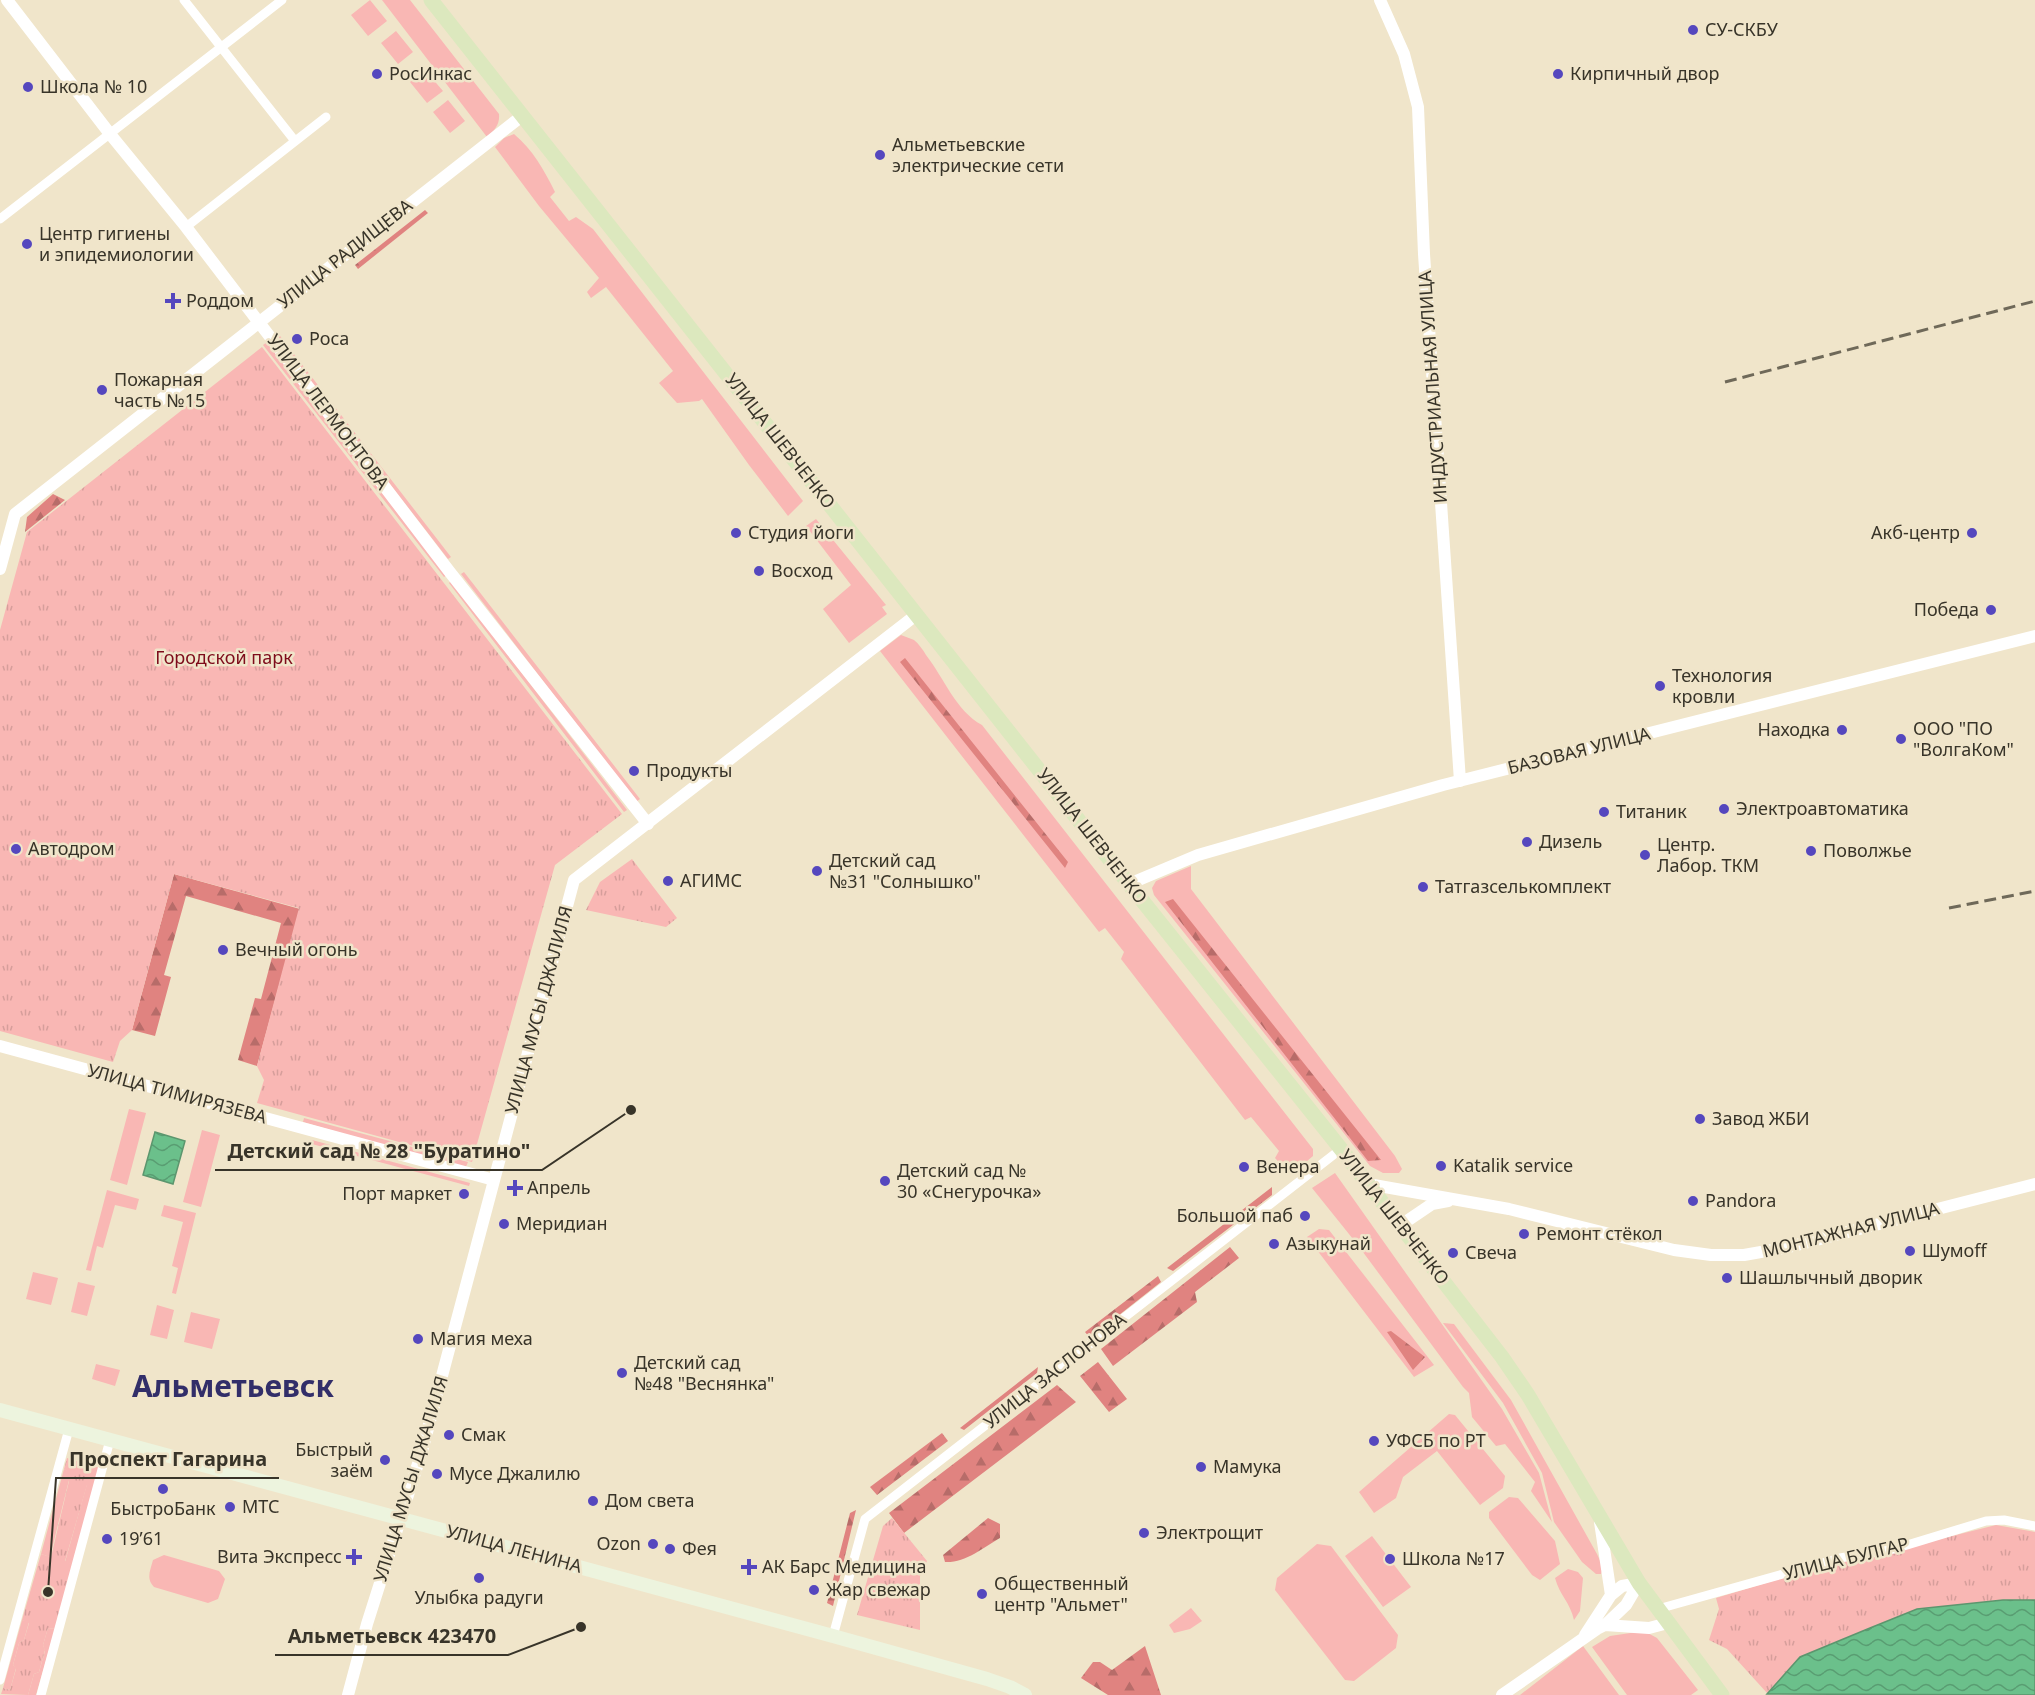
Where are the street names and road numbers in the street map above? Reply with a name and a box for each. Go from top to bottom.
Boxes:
street label: УЛИЦА РАДИЩЕВА [272,193,417,313]
street label: ИНДУСТРИАЛЬНАЯ УЛИЦА [1412,270,1452,504]
street label: УЛИЦА ЛЕРМОНТОВА [262,329,395,494]
street label: УЛИЦА ШЕВЧЕНКО [720,368,841,513]
street label: БАЗОВАЯ УЛИЦА [1505,721,1653,779]
street label: УЛИЦА ШЕВЧЕНКО [1032,763,1153,908]
street label: УЛИЦА МУСЫ ДЖАЛИЛЯ [499,903,577,1116]
street label: УЛИЦА ТИМИРЯЗЕВА [85,1058,270,1129]
street label: УЛИЦА ШЕВЧЕНКО [1334,1144,1455,1289]
street label: МОНТАЖНАЯ УЛИЦА [1760,1195,1942,1263]
street label: УЛИЦА ЗАСЛОНОВА [978,1307,1131,1433]
street label: УЛИЦА МУСЫ ДЖАЛИЛЯ [367,1373,453,1585]
street label: УЛИЦА ЛЕНИНА [444,1518,585,1578]
street label: УЛИЦА БУЛГАР [1781,1531,1911,1585]

